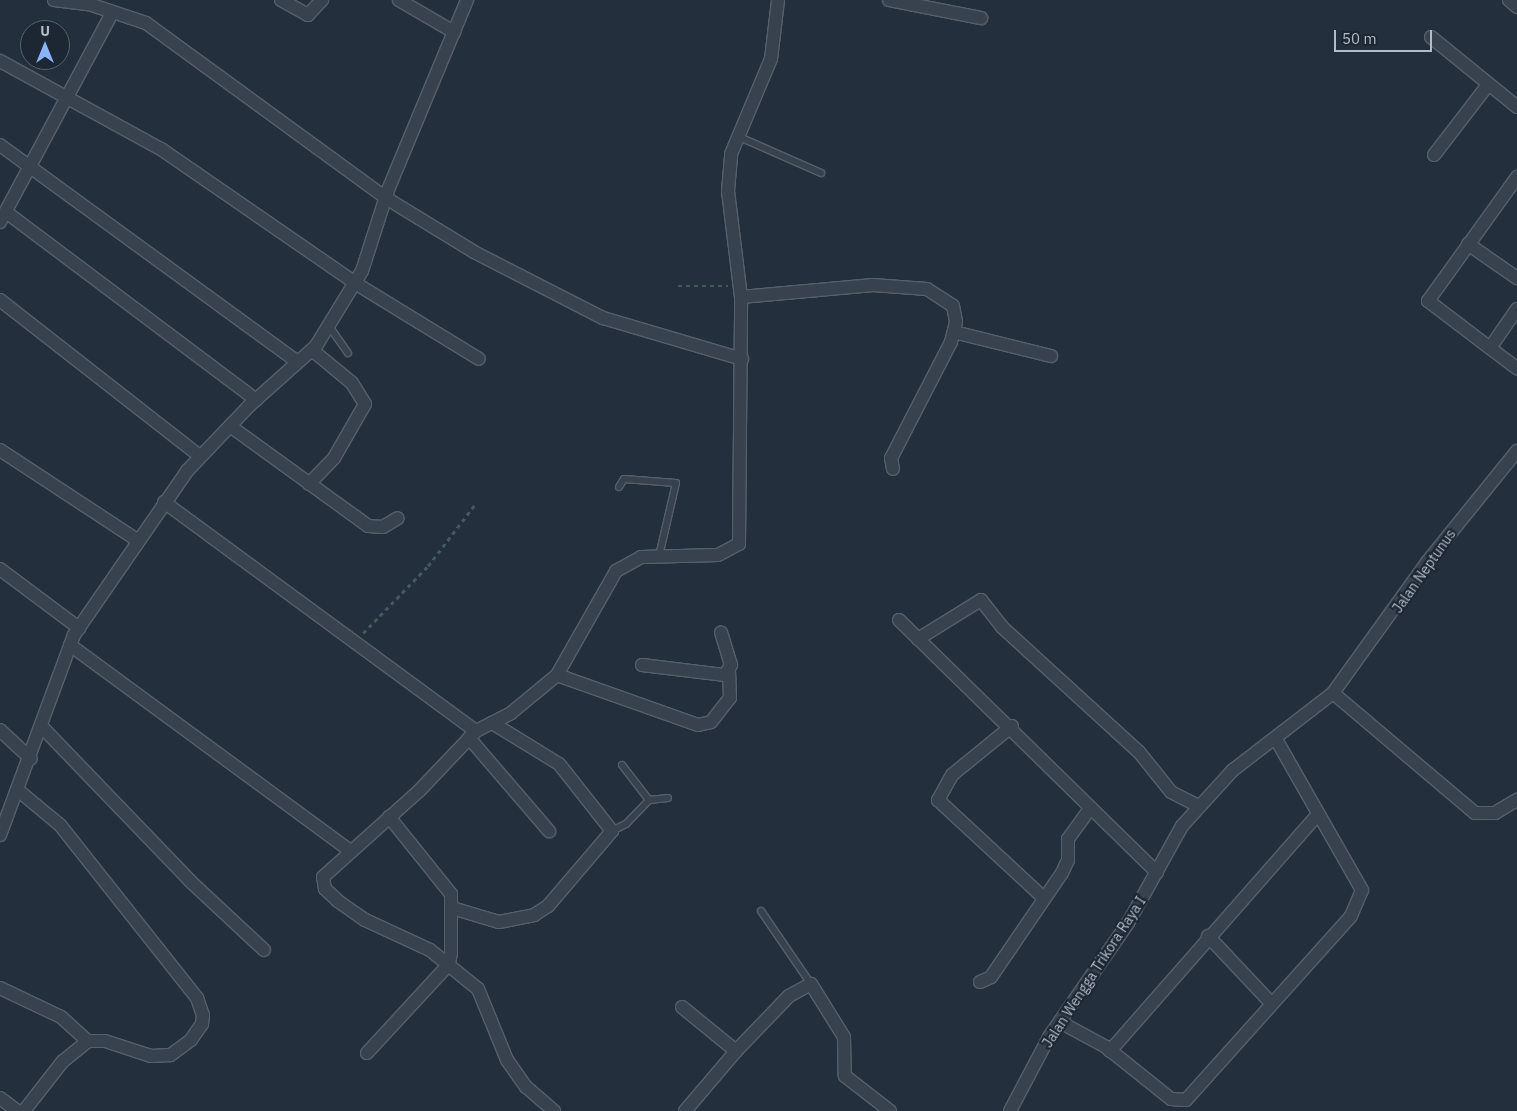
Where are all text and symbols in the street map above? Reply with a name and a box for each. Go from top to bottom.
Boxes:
north arrow [20,20,70,70]
scale bar [1337,20,1434,52]
text: U [40,22,50,40]
text: 50 m [1342,29,1377,48]
street label: Jalan Neptunus [1389,526,1459,616]
street label: Jalan Wengga Trikora Raya I [1039,893,1149,1051]

